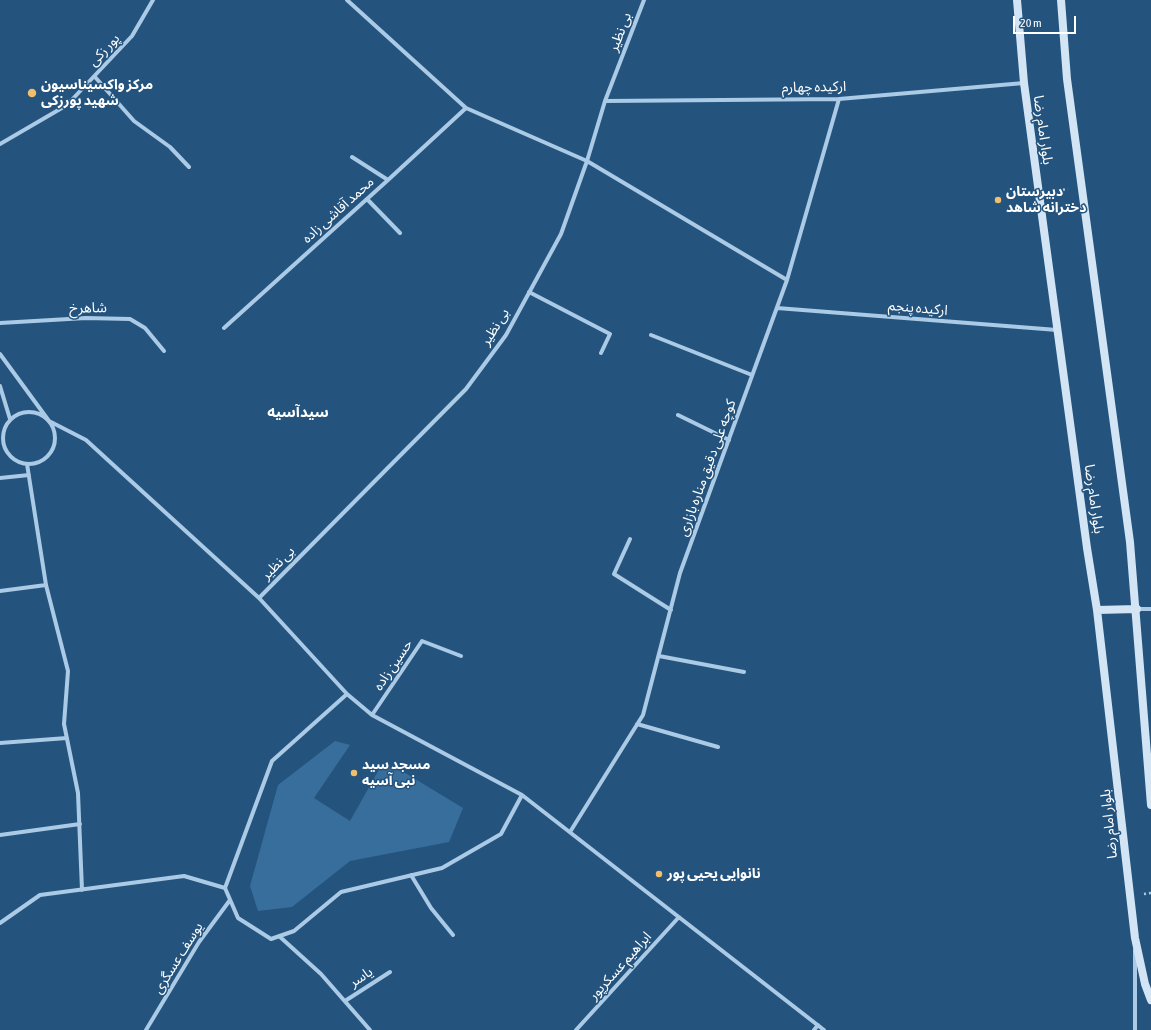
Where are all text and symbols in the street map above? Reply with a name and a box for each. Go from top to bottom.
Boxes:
scale bar [1015,8,1078,34]
street label: بی نظیر [605,10,635,54]
text: 20 m [1020,16,1042,30]
street label: پور زکی [85,30,123,70]
place label: مرکز واکسیناسیون شهید پورزکی [41,77,153,110]
street label: ارکیده چهارم [782,78,846,96]
marker: مرکز واکسیناسیون شهید پورزکی [26,87,38,99]
street label: بلوار امام رضا [1030,94,1056,166]
street label: محمد آقاشی زاده [299,173,377,247]
place label: دبیرستان دخترانه شاهد [1006,184,1086,216]
marker: دبیرستان دخترانه شاهد [993,195,1003,205]
street label: ارکیده پنجم [888,297,948,319]
street label: شاهرخ [69,299,107,317]
street label: بی نظیر [477,305,513,349]
street label: کوچه علی دقیق مناره بازاری [674,397,740,539]
district label: سیدآسیه [267,403,329,421]
street label: بلوار امام رضا [1081,463,1107,535]
street label: بی نظیر [258,543,298,583]
street label: حسین زاده [370,636,416,694]
place label: مسجد سید نبی آسیه [362,757,431,790]
marker: مسجد سید نبی آسیه [349,768,359,778]
street label: بلوار امام رضا [1097,788,1121,860]
place label: نانوایی يحيی پور [667,866,761,882]
marker: نانوایی يحيی پور [654,869,664,879]
street label: یوسف عسگری [149,919,207,997]
street label: ابراهیم عسکرپور [585,929,655,1003]
street label: یاسر [346,963,376,991]

